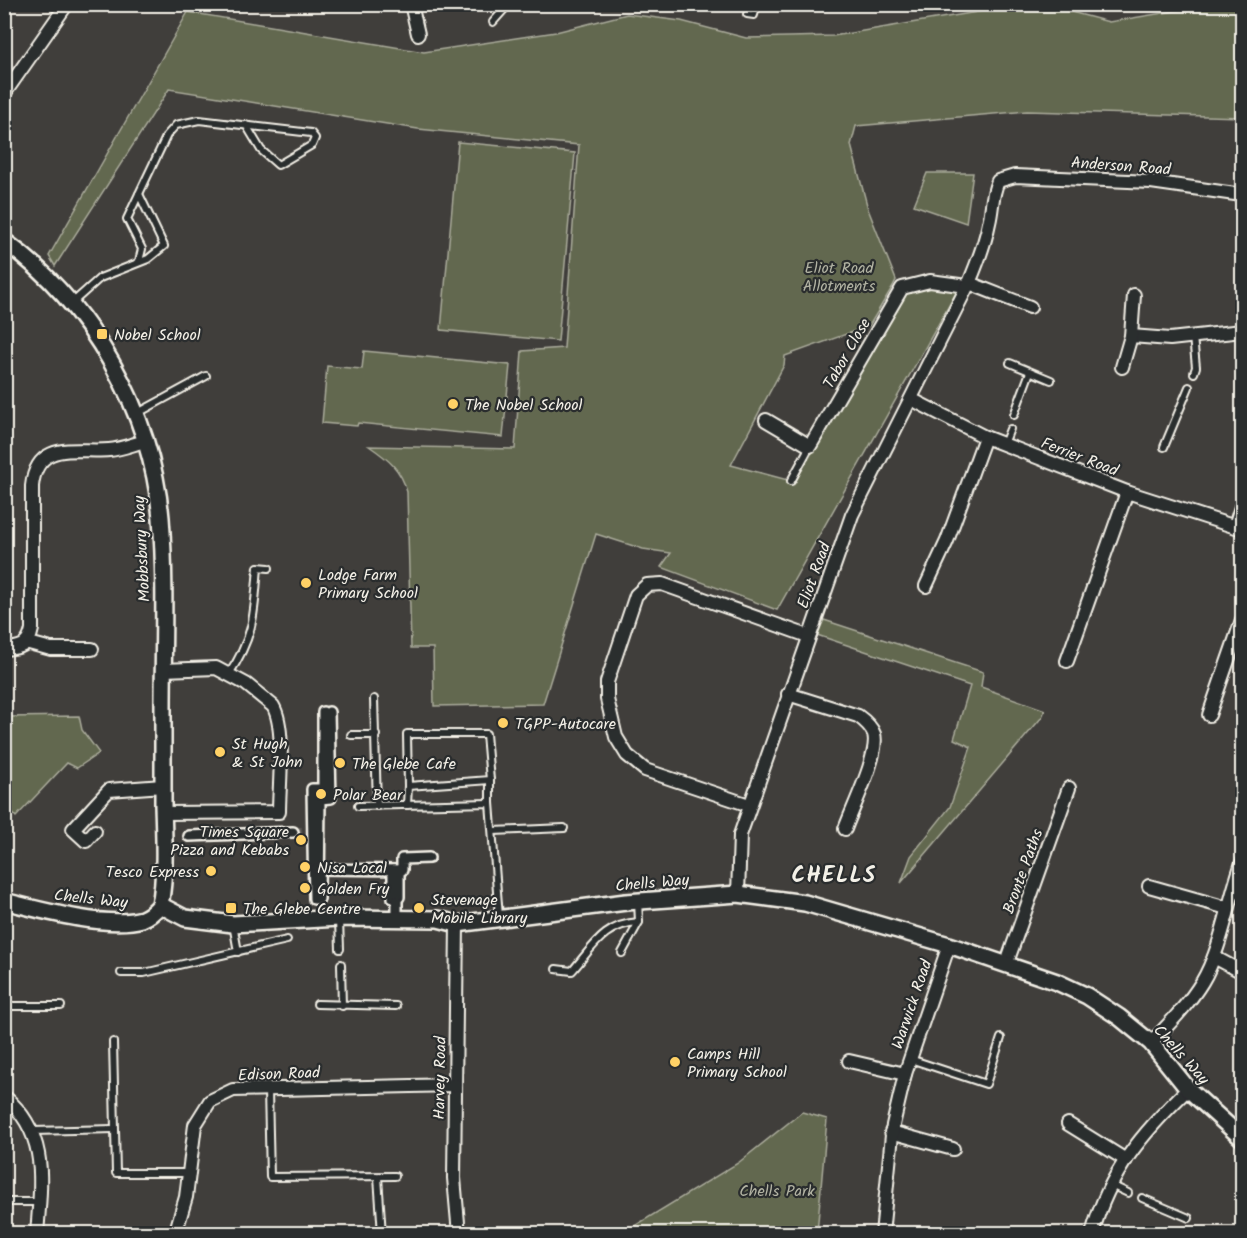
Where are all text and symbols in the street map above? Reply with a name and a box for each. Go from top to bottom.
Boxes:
street label: Anderson Road [1070,151,1173,183]
park label: Eliot Road Allotments [803,256,875,299]
street label: Tabor Close [817,314,878,394]
place label: Nobel School [114,323,201,348]
marker: Nobel School [95,327,109,341]
place label: The Nobel School [465,393,582,418]
marker: The Nobel School [446,397,460,411]
street label: Ferrier Road [1037,431,1123,484]
street label: Mobbsbury Way [127,495,158,603]
street label: Eliot Road [791,538,838,612]
place label: Lodge Farm Primary School [318,563,418,606]
marker: Lodge Farm Primary School [299,576,313,590]
place label: TGPP-Autocare [515,712,616,737]
marker: TGPP-Autocare [496,716,510,730]
place label: St Hugh & St John [232,732,303,775]
marker: St Hugh & St John [213,745,227,759]
place label: The Glebe Cafe [352,752,456,777]
marker: The Glebe Cafe [333,756,347,770]
place label: Polar Bear [333,783,404,808]
marker: Polar Bear [314,787,328,801]
place label: Times Square Pizza and Kebabs [170,820,289,863]
street label: Bronte Paths [996,825,1050,918]
marker: Times Square Pizza and Kebabs [294,833,308,847]
place label: Nisa Local [317,856,387,881]
district label: CHELLS [791,859,877,894]
place label: Tesco Express [106,860,199,885]
marker: Nisa Local [298,860,312,874]
marker: Tesco Express [204,864,218,878]
street label: Chells Way [614,868,691,899]
place label: Golden Fry [317,877,390,902]
marker: Golden Fry [298,881,312,895]
street label: Chells Way [53,883,129,916]
place label: Stevenage Mobile Library [431,888,528,931]
place label: The Glebe Centre [243,897,361,922]
marker: The Glebe Centre [224,901,238,915]
marker: Stevenage Mobile Library [412,901,426,915]
street label: Warwick Road [885,955,940,1053]
street label: Chells Way [1147,1019,1215,1091]
street label: Harvey Road [427,1035,454,1120]
place label: Camps Hill Primary School [687,1042,787,1085]
marker: Camps Hill Primary School [668,1055,682,1069]
street label: Edison Road [238,1061,322,1088]
park label: Chells Park [739,1179,815,1204]

